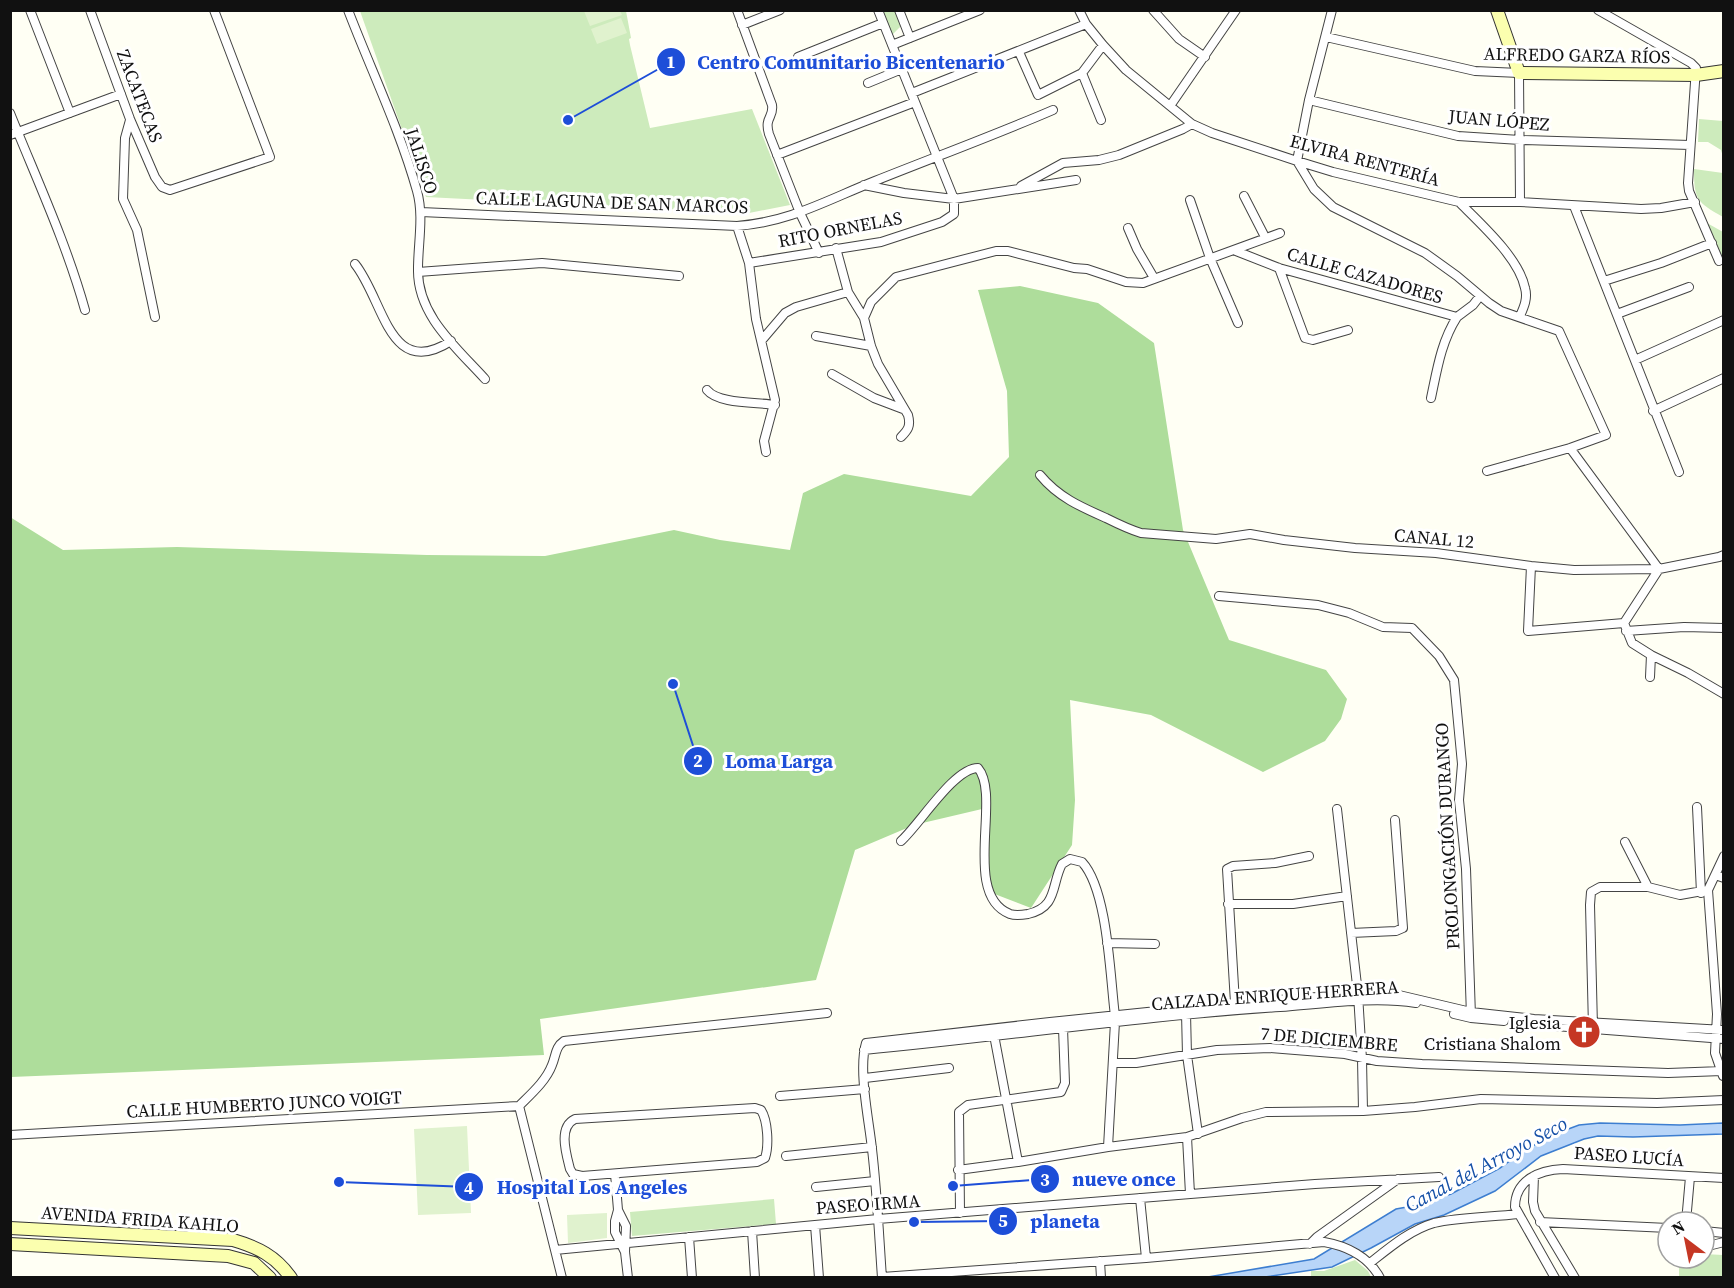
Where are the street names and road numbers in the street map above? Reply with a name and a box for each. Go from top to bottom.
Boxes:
street label: ALFREDO GARZA RÍOS [1484,41,1670,69]
street label: ZACATECAS [111,46,169,146]
street label: JUAN LÓPEZ [1446,103,1551,137]
street label: JALISCO [399,124,444,197]
street label: ELVIRA RENTERÍA [1287,128,1443,192]
street label: CALLE LAGUNA DE SAN MARCOS [475,185,749,219]
street label: RITO ORNELAS [776,205,904,253]
street label: CALLE CAZADORES [1284,241,1446,309]
street label: CANAL 12 [1393,522,1475,554]
street label: PROLONGACIÓN DURANGO [1429,722,1465,950]
street label: CALZADA ENRIQUE HERRERA [1150,974,1400,1016]
street label: 7 DE DICIEMBRE [1259,1021,1399,1057]
street label: CALLE HUMBERTO JUNCO VOIGT [126,1084,402,1124]
street label: PASEO LUCÍA [1573,1140,1685,1172]
street label: PASEO IRMA [815,1188,921,1220]
street label: AVENIDA FRIDA KAHLO [40,1200,240,1238]

